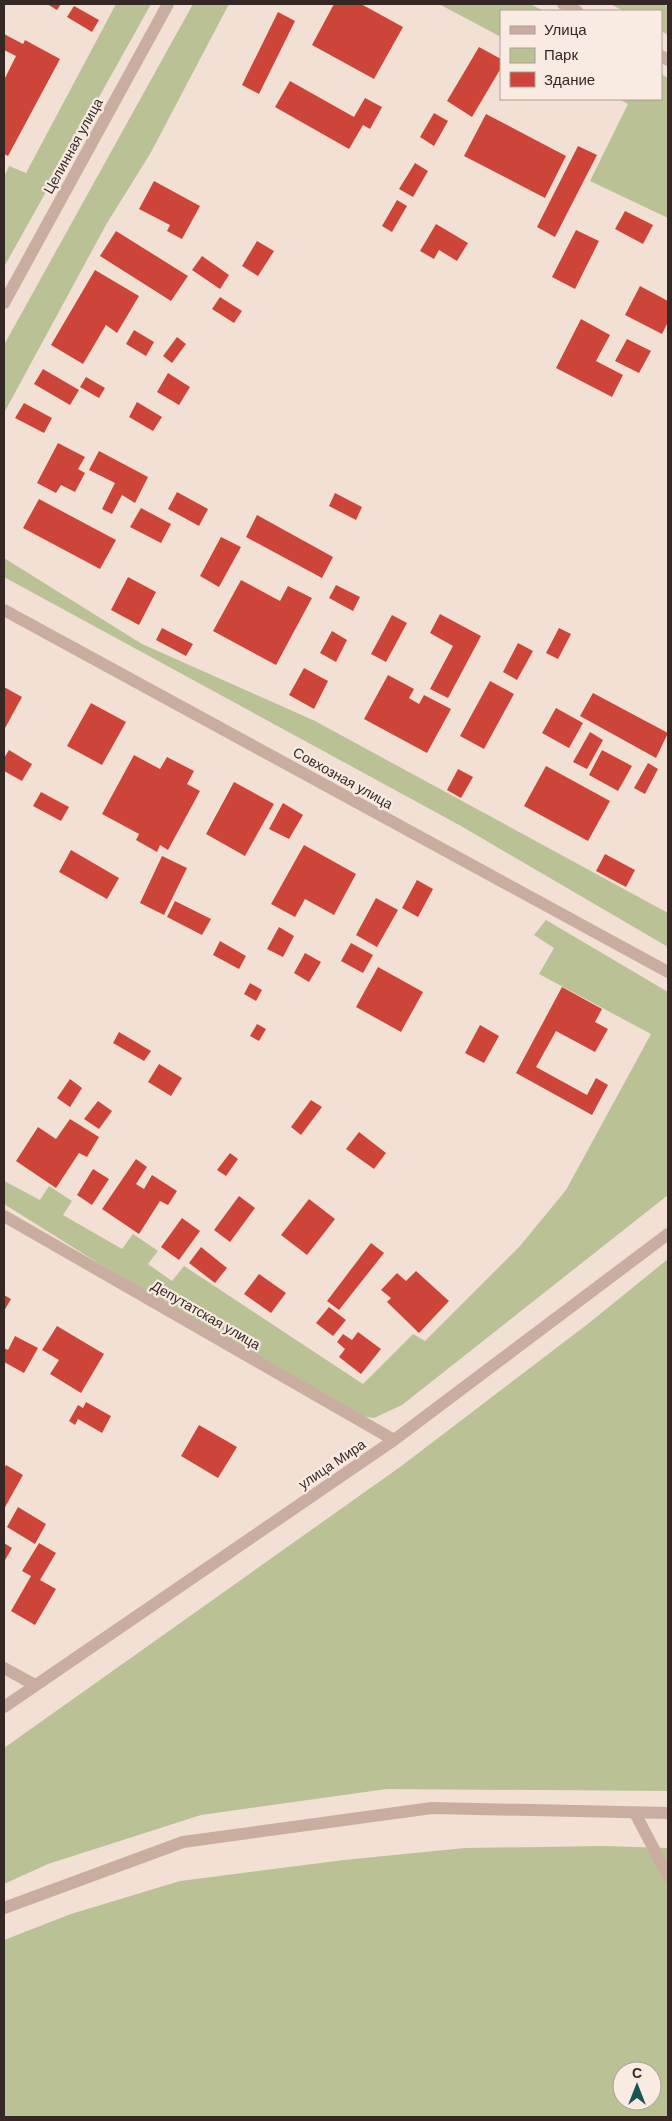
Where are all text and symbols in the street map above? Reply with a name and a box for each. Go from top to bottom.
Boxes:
legend [500,10,662,100]
text: Улица [544,20,587,40]
text: Парк [544,45,578,65]
text: Здание [544,70,595,90]
street label: Целинная улица [39,95,107,197]
street label: Совхозная улица [290,743,396,813]
street label: Депутатская улица [148,1276,264,1354]
street label: улица Мира [295,1435,369,1493]
north arrow [612,2061,662,2111]
text: С [632,2064,642,2082]

